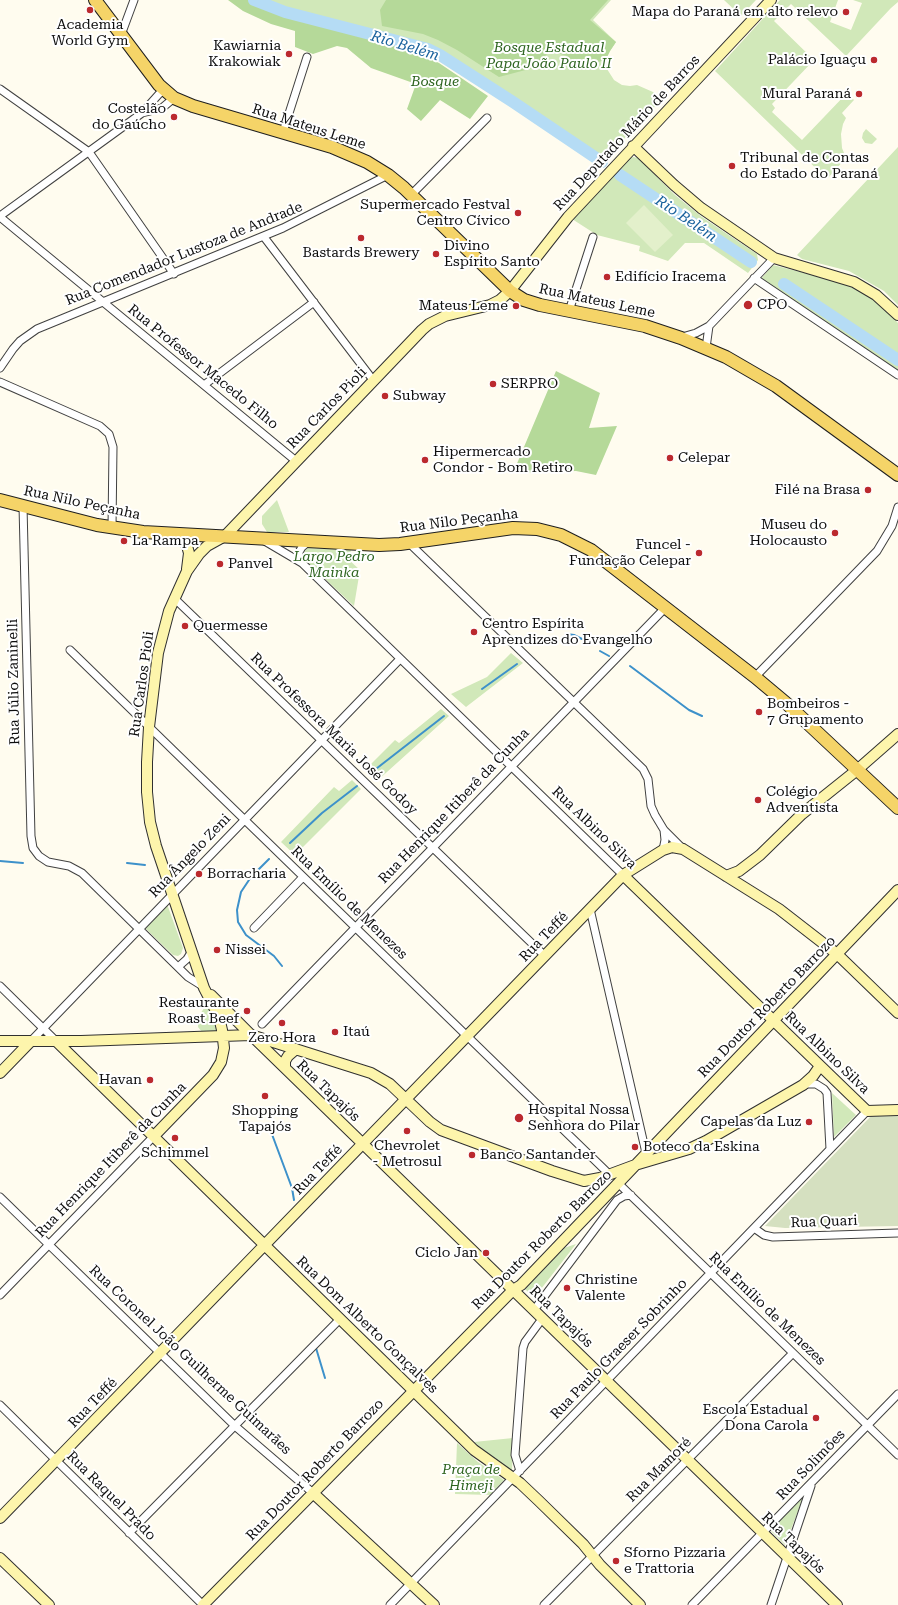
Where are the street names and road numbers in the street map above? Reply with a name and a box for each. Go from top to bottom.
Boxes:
street label: Rua Deputado Mário de Barros [550,52,704,214]
street label: Rua Mateus Leme [250,101,368,153]
street label: Rua Comendador Lustoza de Andrade [63,199,305,309]
street label: Rua Mateus Leme [537,280,657,322]
street label: Rua Professor Macedo Filho [124,301,282,433]
street label: Rua Carlos Pioli [284,364,370,452]
street label: Rua Nilo Peçanha [22,482,142,524]
street label: Rua Nilo Peçanha [399,505,519,537]
street label: Rua Júlio Zaninelli [4,619,24,745]
street label: Rua Carlos Pioli [126,630,158,738]
street label: Rua Professora Maria José Godoy [247,650,421,818]
street label: Rua Henrique Itiberê da Cunha [375,725,533,887]
street label: Rua Albino Silva [548,783,640,873]
street label: Rua Ângelo Zeni [146,811,234,901]
street label: Rua Emílio de Menezes [287,843,411,963]
street label: Rua Teffé [516,908,572,966]
street label: Rua Doutor Roberto Barrozo [695,933,839,1081]
street label: Rua Albino Silva [781,1008,873,1098]
street label: Rua Tapajós [293,1057,363,1125]
street label: Rua Henrique Itiberê da Cunha [32,1079,190,1241]
street label: Rua Teffé [290,1141,346,1199]
street label: Rua Doutor Roberto Barrozo [469,1167,615,1313]
street label: Rua Quari [790,1212,858,1232]
street label: Rua Emílio de Menezes [705,1249,829,1369]
street label: Rua Dom Alberto Gonçalves [293,1253,441,1397]
street label: Rua Coronel João Guilherme Guimarães [86,1262,294,1458]
street label: Rua Paulo Graeser Sobrinho [547,1275,691,1423]
street label: Rua Tapajós [526,1283,596,1351]
street label: Rua Teffé [65,1374,121,1432]
street label: Rua Doutor Roberto Barrozo [243,1396,387,1544]
street label: Rua Solimões [773,1426,849,1504]
street label: Rua Mamoré [623,1434,695,1506]
street label: Rua Raquel Prado [63,1448,159,1544]
street label: Rua Tapajós [758,1509,828,1577]

